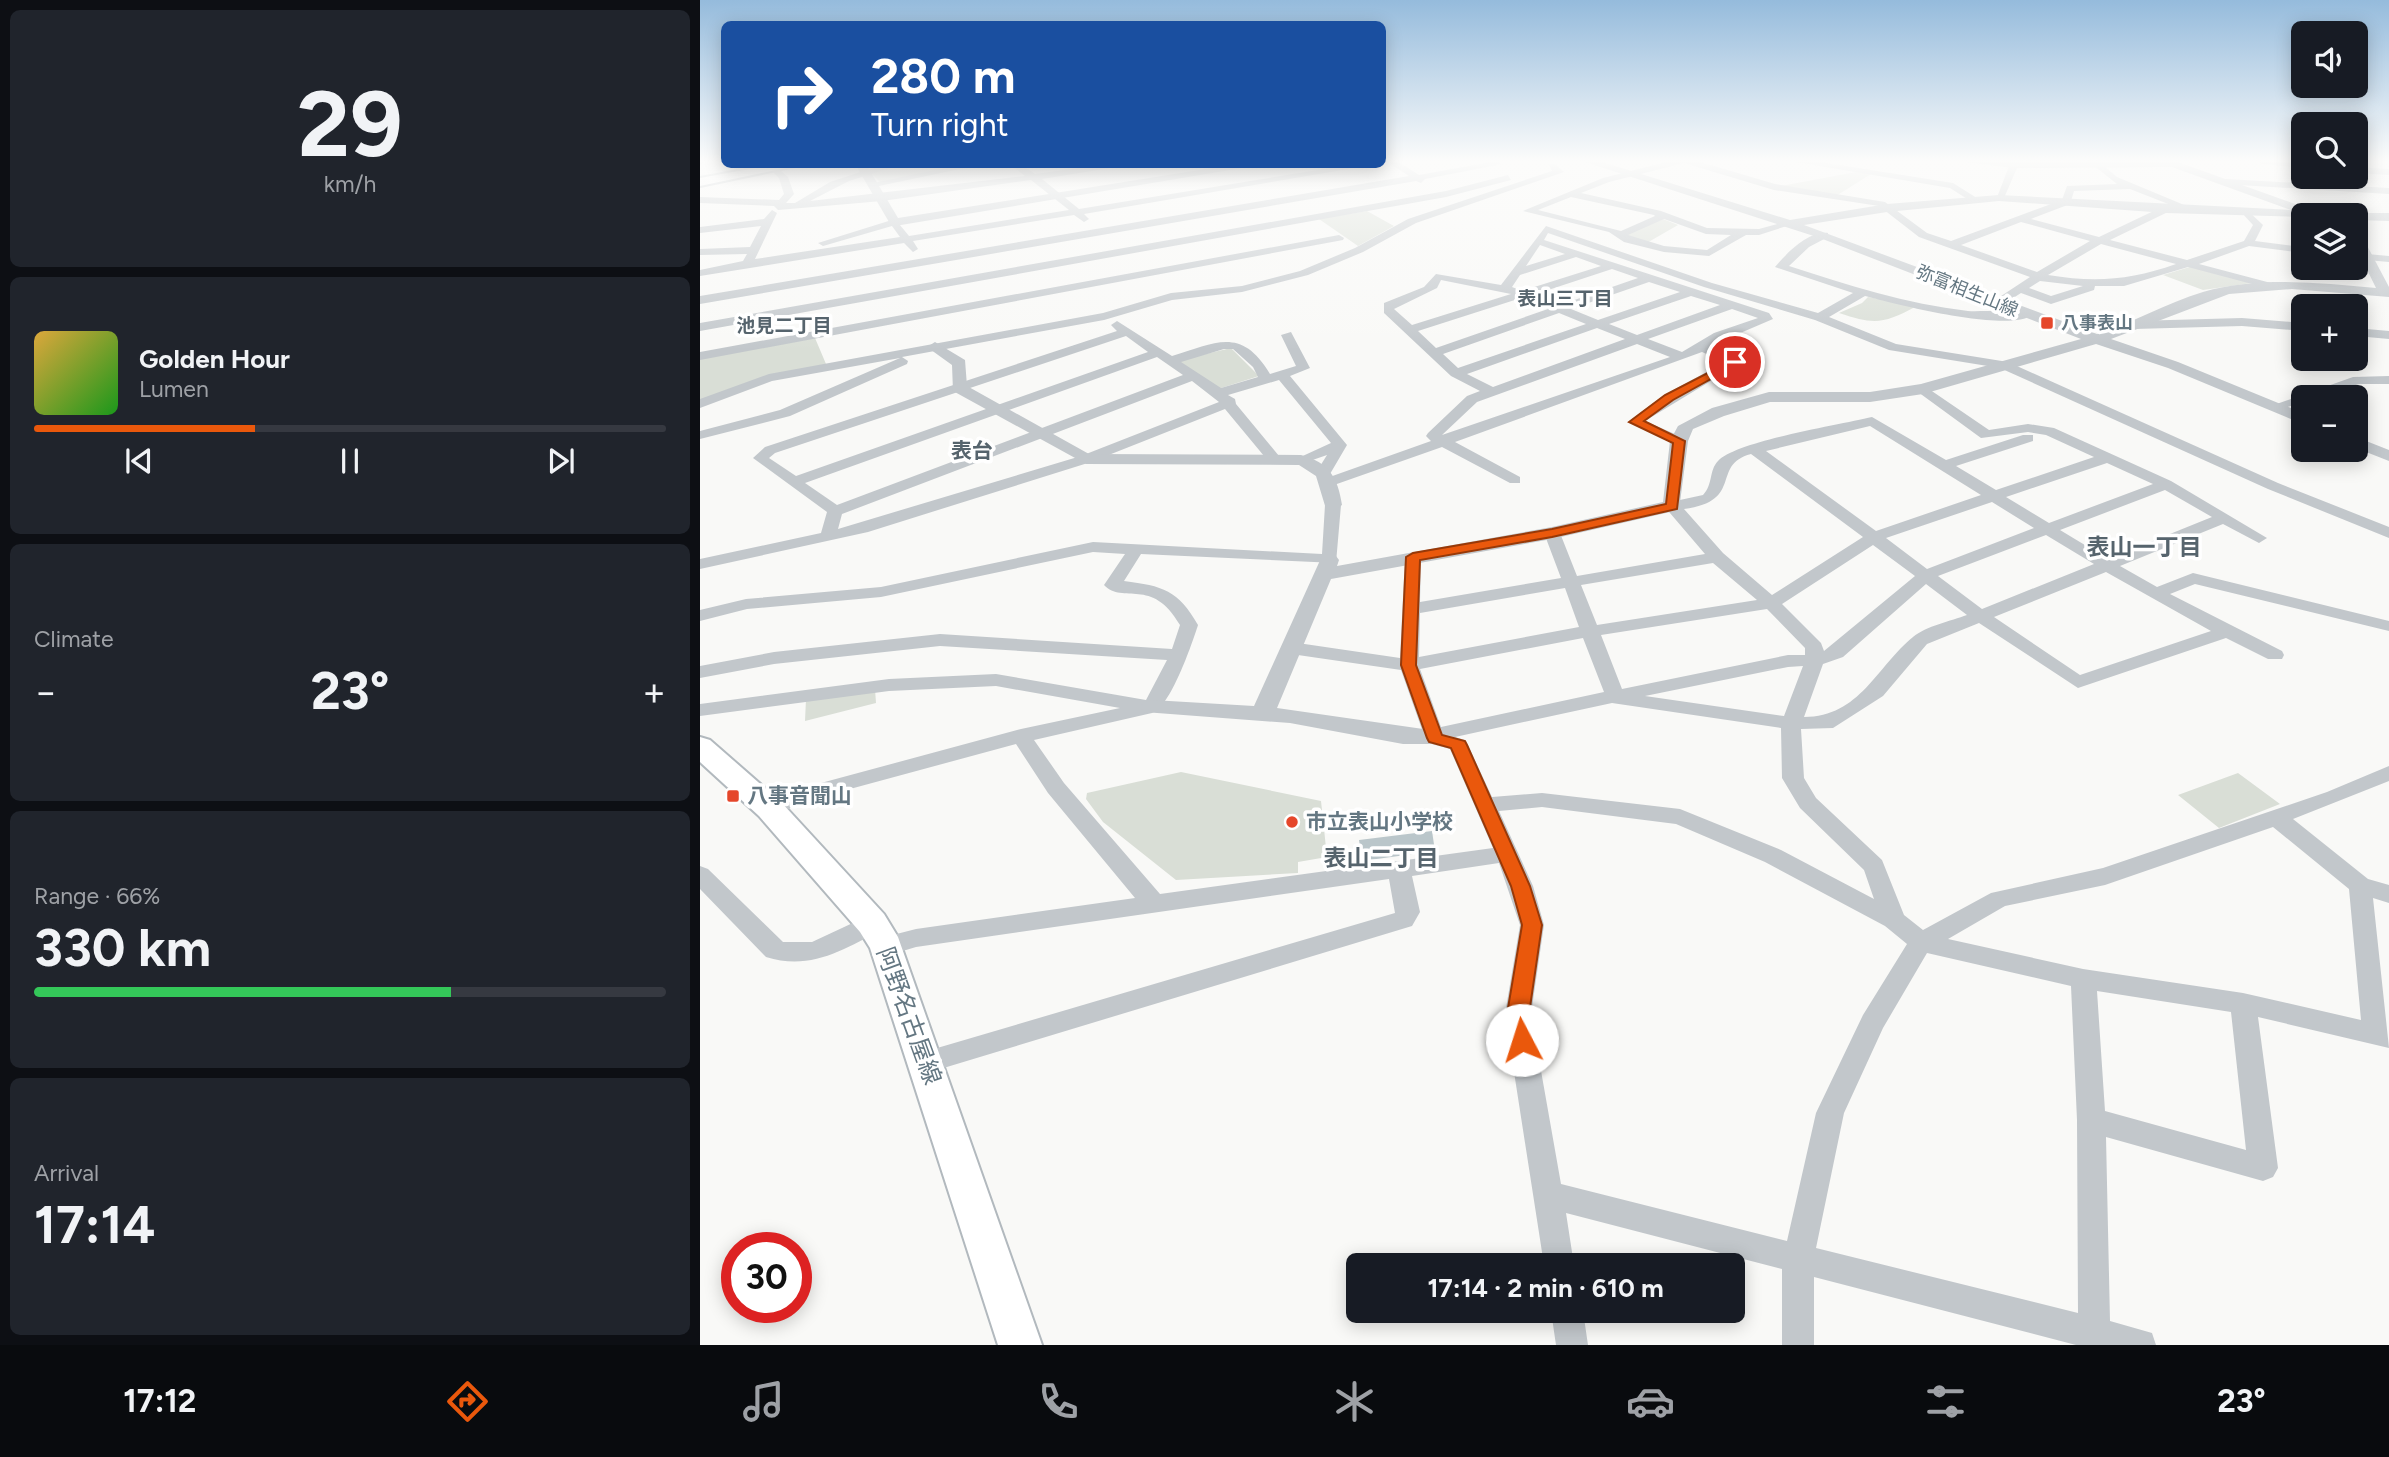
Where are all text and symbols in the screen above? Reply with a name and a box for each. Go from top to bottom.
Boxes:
map controls [2291,21,2368,462]
button: sound [2291,21,2368,98]
text: 280 m [871,46,1016,105]
icon: right [756,49,847,140]
text: 29 [297,70,403,179]
text: Turn right [871,106,1009,144]
button: search [2291,112,2368,189]
text: km/h [324,170,376,198]
button: layers [2291,203,2368,280]
street label: 弥富相生山線 [1913,261,2021,321]
district label: 表山三丁目 [1517,287,1613,310]
button: + [2291,294,2368,371]
place label: 八事表山 [2061,312,2133,334]
district label: 池見二丁目 [736,314,832,337]
marker: 八事表山 [2039,315,2055,331]
pin [1705,332,1765,392]
text: Golden Hour [139,343,290,375]
icon: arrive [1716,343,1754,381]
text: Lumen [139,375,209,403]
button: − [2291,385,2368,462]
district label: 表台 [951,438,993,463]
icon: previous [120,442,158,480]
icon: pause [331,442,369,480]
icon: next [542,442,580,480]
district label: 表山一丁目 [2087,533,2202,561]
text: Climate [34,625,113,653]
text: 23° [311,660,389,722]
text: − [34,669,58,715]
text: + [642,669,666,715]
place label: 八事音聞山 [747,783,852,808]
marker: 八事音聞山 [725,788,741,804]
place label: 市立表山小学校 [1306,809,1453,834]
marker: 市立表山小学校 [1284,814,1300,830]
district label: 表山二丁目 [1324,844,1439,872]
text: Range · 66% [34,882,160,910]
text: 330 km [34,917,211,979]
street label: 阿野名古屋線 [871,943,948,1088]
position arrow [1485,1003,1559,1077]
text: Arrival [34,1159,99,1187]
text: 17:14 [34,1194,155,1256]
speed limit sign: 30 [721,1232,812,1323]
text: 17:14 · 2 min · 610 m [1427,1272,1664,1304]
icon: directions [443,1377,492,1426]
icon: music [739,1377,788,1426]
icon: phone [1034,1377,1083,1426]
icon: climate [1330,1377,1379,1426]
icon: car [1626,1377,1675,1426]
icon: filters [1921,1377,1970,1426]
text: 17:12 [123,1382,196,1420]
text: 23° [2217,1382,2266,1420]

